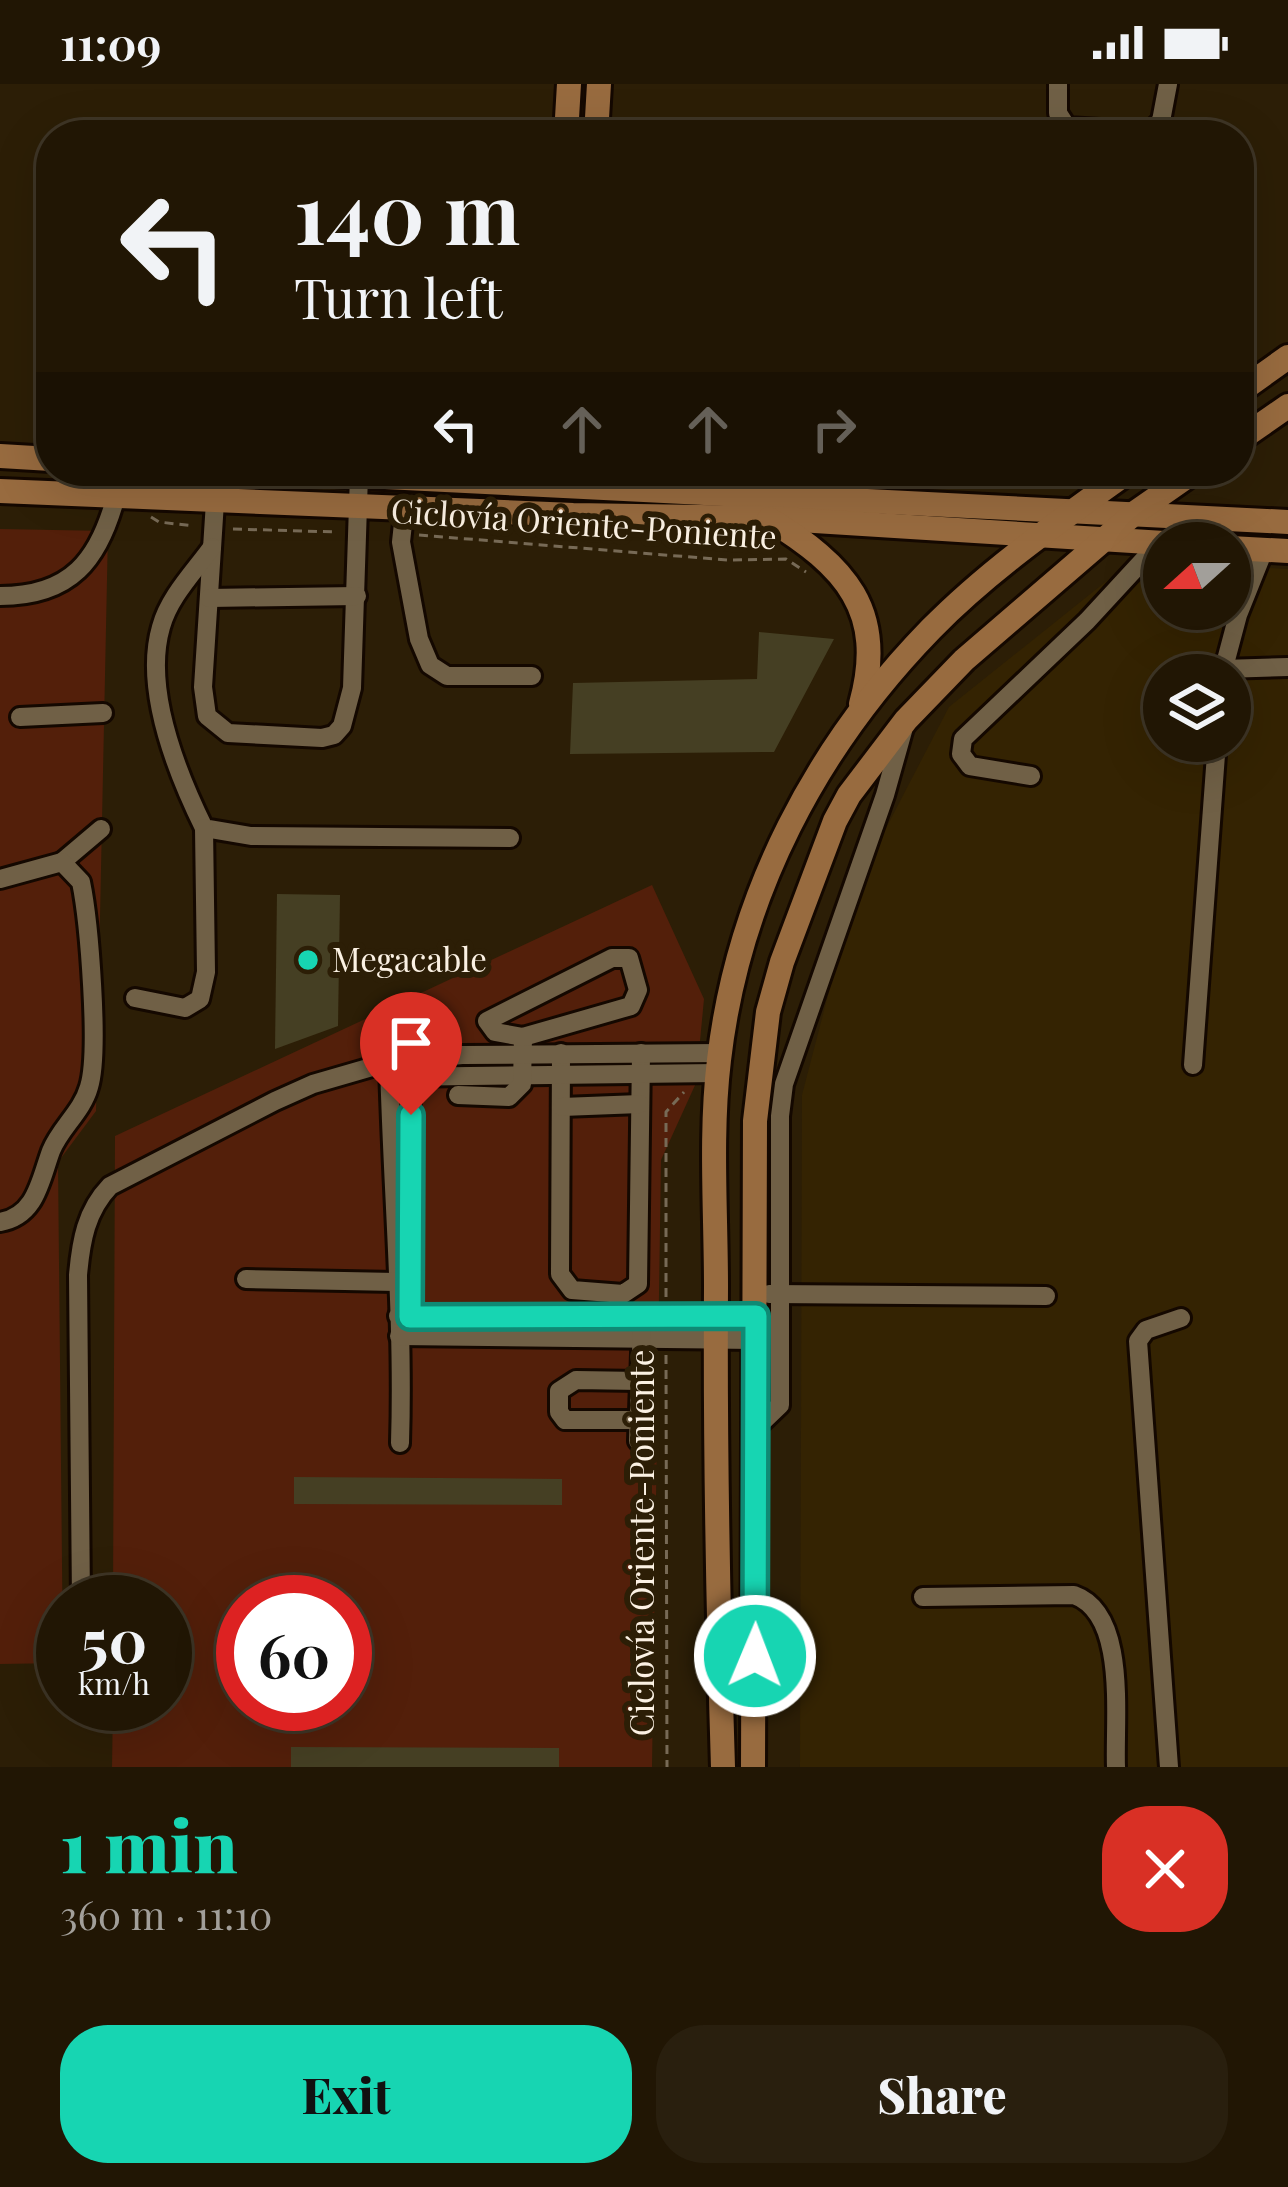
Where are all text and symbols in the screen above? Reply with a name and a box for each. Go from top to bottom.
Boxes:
text: 11:09 [60,12,161,72]
text: 140 m [294,154,520,266]
icon: left [96,168,252,324]
text: Turn left [294,261,503,333]
icon: left [423,396,489,462]
icon: ahead [549,396,615,462]
icon: ahead [675,396,741,462]
icon: right [801,396,867,462]
street label: Ciclovía Oriente-Poniente [390,487,779,557]
north arrow [1143,522,1251,630]
map controls [1143,522,1251,762]
button: layers [1143,654,1251,762]
place label: Megacable [332,936,487,980]
marker: Megacable [295,947,321,973]
pin [360,992,462,1115]
icon: arrive [378,1010,444,1076]
street label: Ciclovía Oriente-Poniente [618,1350,662,1736]
speed limit sign: 60 [216,1575,372,1731]
position arrow [692,1593,818,1719]
text: 50 [81,1598,147,1678]
text: km/h [78,1663,150,1703]
text: 1 min [60,1795,238,1891]
button: close [1102,1806,1228,1932]
text: 360 m · 11:10 [60,1888,272,1940]
button: Exit [60,2025,632,2163]
button: Share [656,2025,1228,2163]

